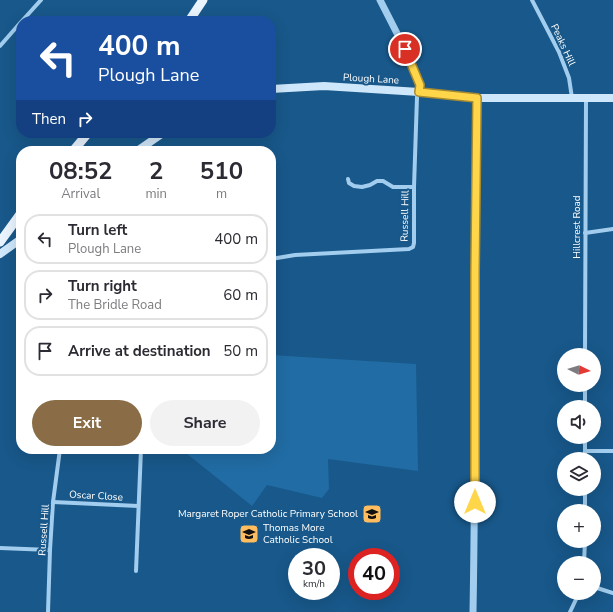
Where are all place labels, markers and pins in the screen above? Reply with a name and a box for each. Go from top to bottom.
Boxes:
pin [388,32,422,66]
school or university icon: Margaret Roper Catholic Primary School [361,503,383,525]
place label: Margaret Roper Catholic Primary School [178,507,358,521]
place label: Thomas More Catholic School [263,521,333,547]
school or university icon: Thomas More Catholic School [238,523,260,545]

